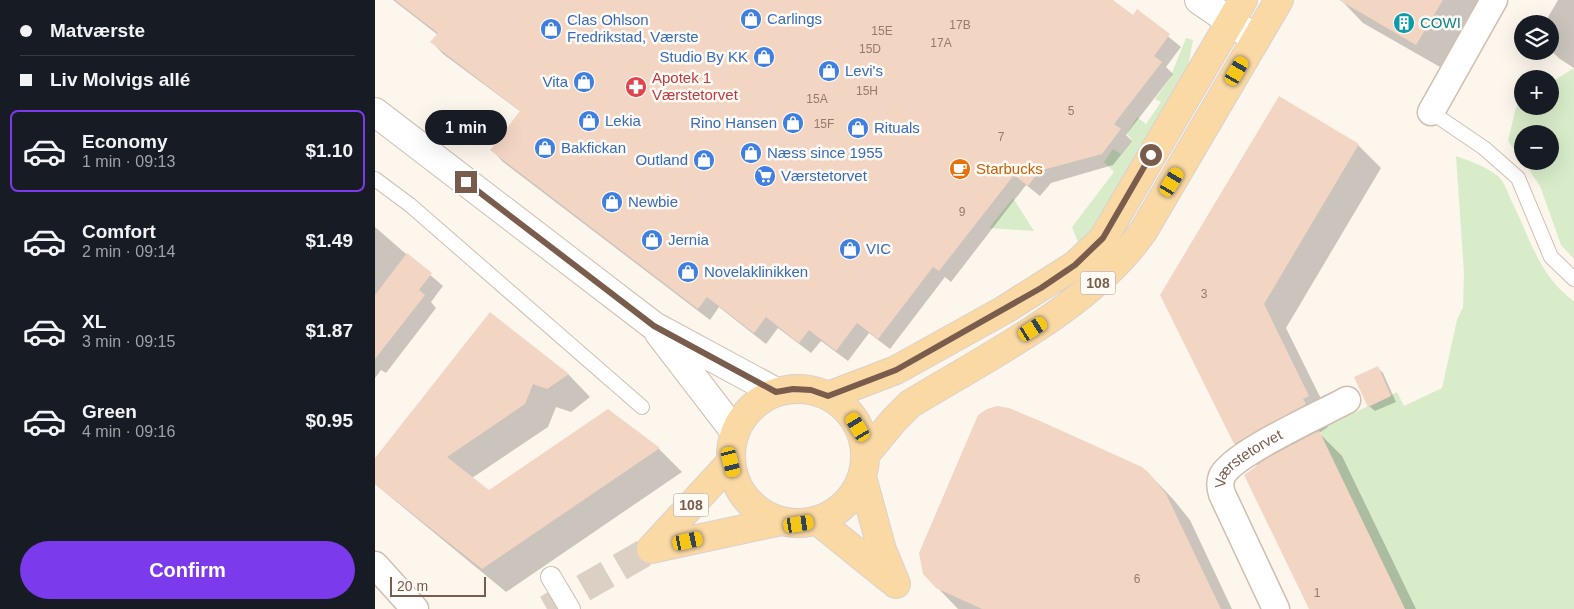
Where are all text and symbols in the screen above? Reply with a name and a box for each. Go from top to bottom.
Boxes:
shop icon: Carlings [739,7,763,31]
place label: Carlings [767,10,822,27]
place label: Clas Ohlson Fredrikstad, Værste [567,11,699,45]
building icon: COWI [1392,11,1416,35]
place label: COWI [1420,14,1461,31]
map controls [1514,15,1559,170]
button: layers [1514,15,1559,60]
shop icon: Clas Ohlson Fredrikstad, Værste [539,17,563,41]
house number: 17B [949,18,971,32]
text: Matværste [50,20,145,41]
house number: 15E [871,24,893,38]
house number: 17A [930,36,952,50]
house number: 15D [859,42,881,56]
shop icon: Studio By KK [752,45,776,69]
place label: Studio By KK [660,48,748,65]
car [1223,54,1250,88]
shop icon: Levi's [817,59,841,83]
place label: Levi's [845,62,883,79]
text: Liv Molvigs allé [50,69,190,90]
place label: Apotek 1 Værstetorvet [652,69,739,103]
shop icon: Vita [572,70,596,94]
button: + [1514,70,1559,115]
place label: Vita [542,73,569,90]
pharmacy icon: Apotek 1 Værstetorvet [624,75,648,99]
house number: 15H [856,84,878,98]
house number: 15A [806,92,828,106]
house number: 5 [1068,104,1075,118]
shop icon: Lekia [577,109,601,133]
callout: 1 min [425,110,507,144]
shop icon: Rino Hansen [781,111,805,135]
place label: Lekia [605,112,642,129]
place label: Rino Hansen [690,114,777,131]
shop icon: Rituals [846,116,870,140]
house number: 15F [814,117,834,131]
text: 1 min [445,119,487,136]
place label: Rituals [874,119,920,136]
button: − [1514,125,1559,170]
icon: car [22,129,67,174]
house number: 7 [998,130,1005,144]
text: Economy [82,131,168,152]
shop icon: Bakfickan [533,136,557,160]
place label: Bakfickan [561,139,626,156]
text: $1.10 [305,140,353,161]
shop icon: Næss since 1955 [739,141,763,165]
place label: Næss since 1955 [767,144,883,161]
route start [1140,144,1162,166]
shop icon: Outland [692,148,716,172]
place label: Outland [635,151,688,168]
text: 1 min · 09:13 [82,153,175,170]
cafe icon: Starbucks [948,157,972,181]
place label: Starbucks [976,160,1043,177]
supermarket icon: Værstetorvet [753,164,777,188]
car [1157,165,1186,199]
place label: Værstetorvet [781,167,868,184]
route end [455,171,477,193]
shop icon: Newbie [600,190,624,214]
place label: Newbie [628,193,678,210]
house number: 9 [959,205,966,219]
icon: car [22,219,67,264]
text: Comfort [82,221,156,242]
shop icon: Jernia [640,228,664,252]
text: $1.49 [305,230,353,251]
place label: Jernia [668,231,710,248]
shop icon: VIC [838,237,862,261]
place label: VIC [866,240,891,257]
text: 2 min · 09:14 [82,243,175,260]
shop icon: Novelaklinikken [676,260,700,284]
place label: Novelaklinikken [704,263,808,280]
road number: 108 [1081,272,1115,294]
house number: 3 [1201,287,1208,301]
icon: car [22,309,67,354]
text: XL [82,311,106,332]
car [1016,315,1049,343]
text: $1.87 [305,320,353,341]
text: 3 min · 09:15 [82,333,175,350]
icon: car [22,399,67,444]
text: Green [82,401,137,422]
text: $0.95 [305,410,353,431]
car [843,410,872,444]
text: 4 min · 09:16 [82,423,175,440]
street label: Værstetorvet [1211,425,1286,488]
car [720,446,741,478]
road number: 108 [673,494,709,516]
car [783,514,814,534]
car [671,531,704,551]
button: Confirm [20,541,355,599]
house number: 6 [1134,572,1141,586]
scale bar [390,574,486,597]
text: 20 m [397,578,428,594]
house number: 1 [1314,586,1321,600]

